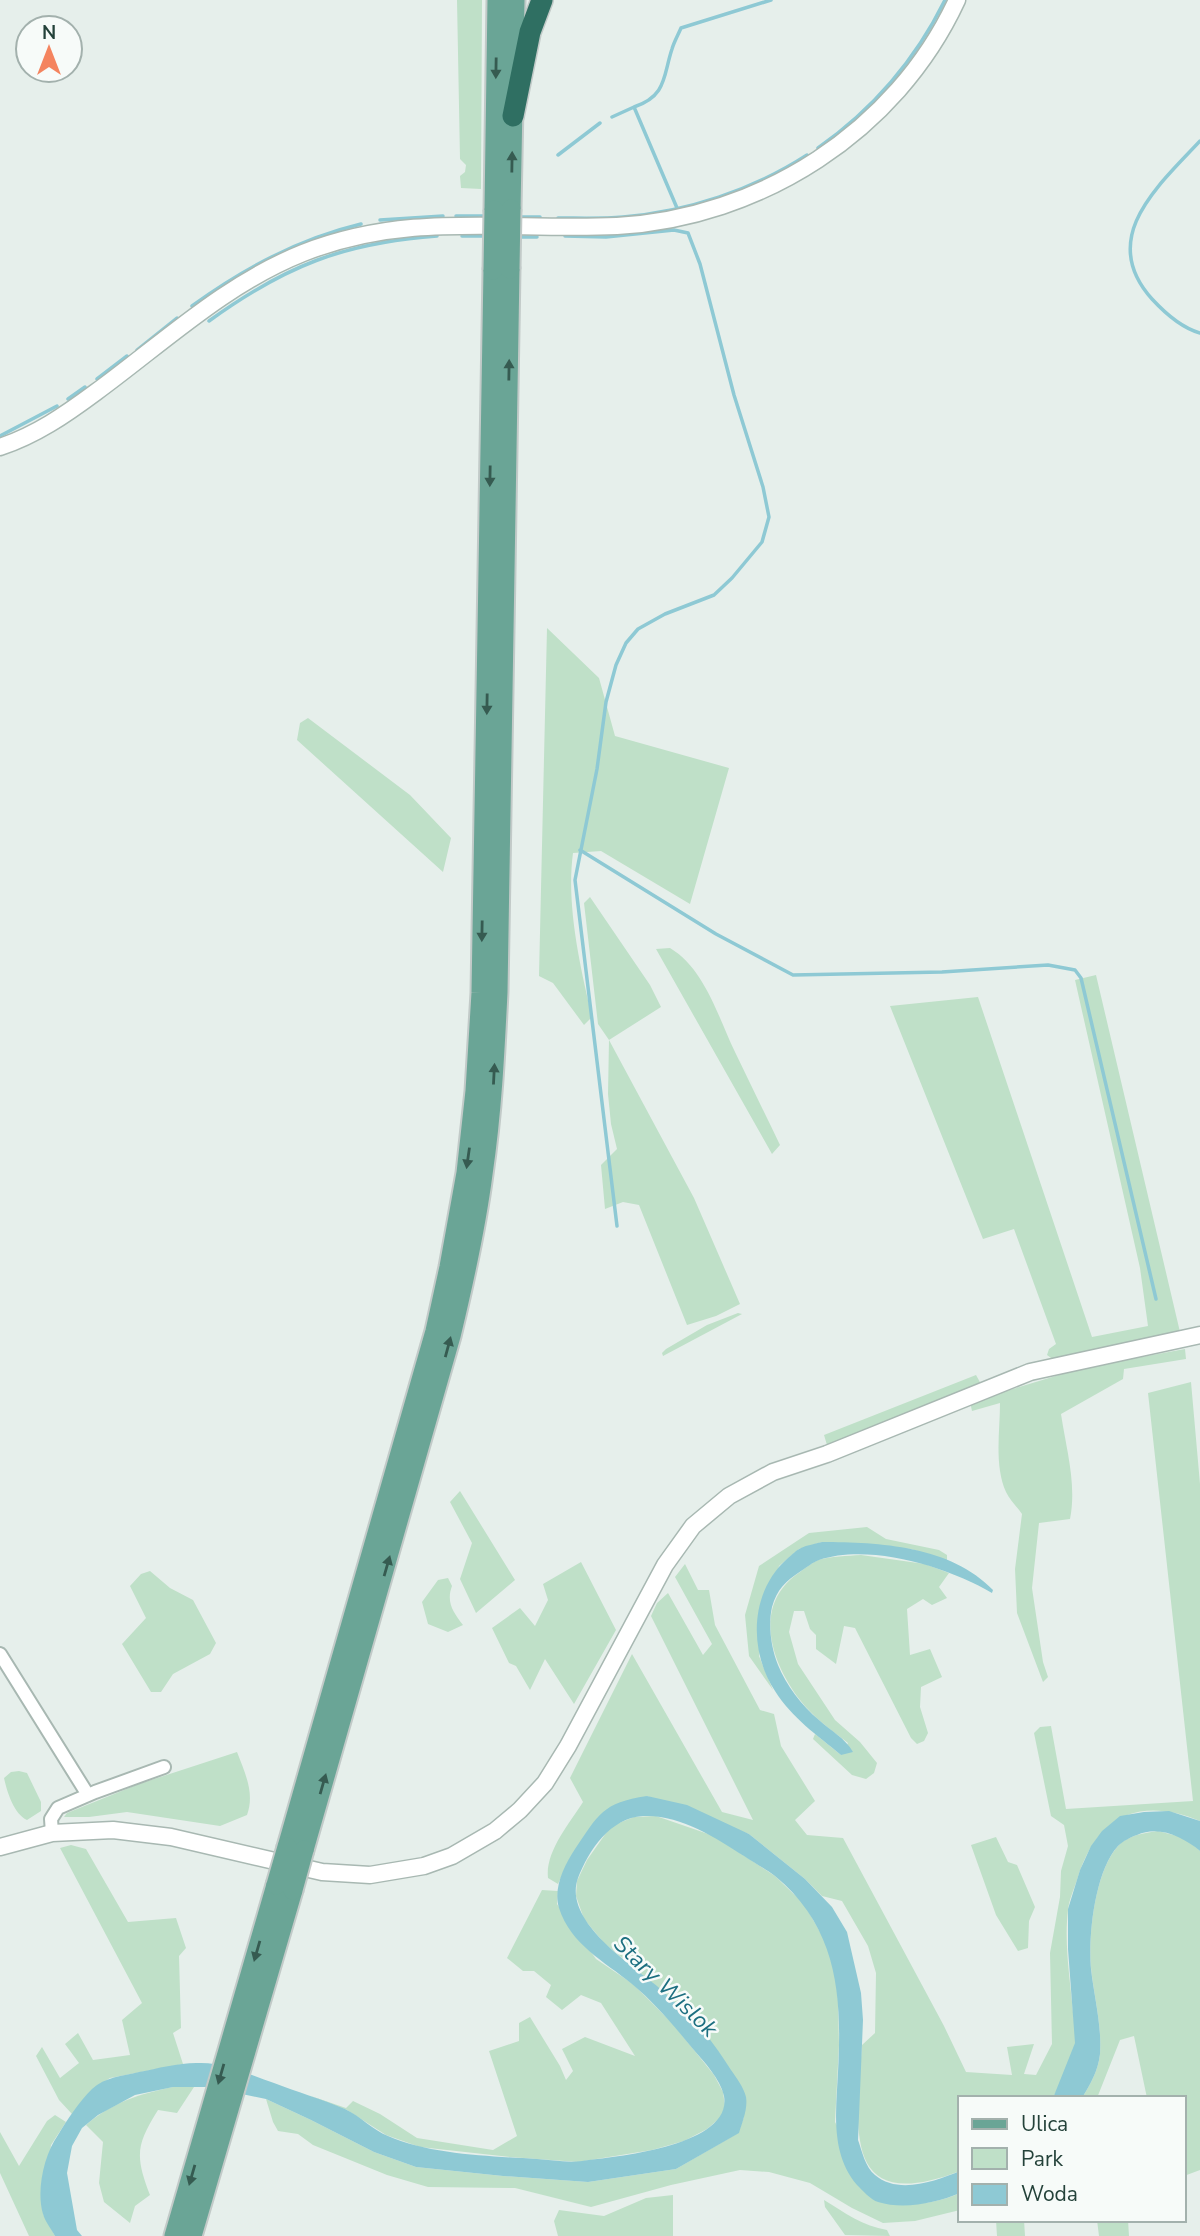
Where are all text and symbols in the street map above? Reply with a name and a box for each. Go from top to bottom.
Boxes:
north arrow [14,14,84,84]
text: N [42,20,56,46]
one-way arrow [490,57,502,79]
one-way arrow [506,151,518,173]
one-way arrow [503,359,515,381]
one-way arrow [484,465,496,487]
one-way arrow [481,693,492,715]
one-way arrow [477,920,488,942]
one-way arrow [489,1063,500,1085]
one-way arrow [462,1147,473,1169]
one-way arrow [444,1336,454,1357]
one-way arrow [382,1555,392,1576]
one-way arrow [319,1773,329,1794]
water label: Stary Wislok [607,1929,725,2044]
one-way arrow [252,1940,262,1961]
one-way arrow [216,2064,226,2085]
legend [958,2096,1186,2222]
text: Ulica [1021,2110,1068,2138]
text: Park [1021,2145,1063,2173]
one-way arrow [186,2165,196,2186]
text: Woda [1021,2180,1078,2208]

